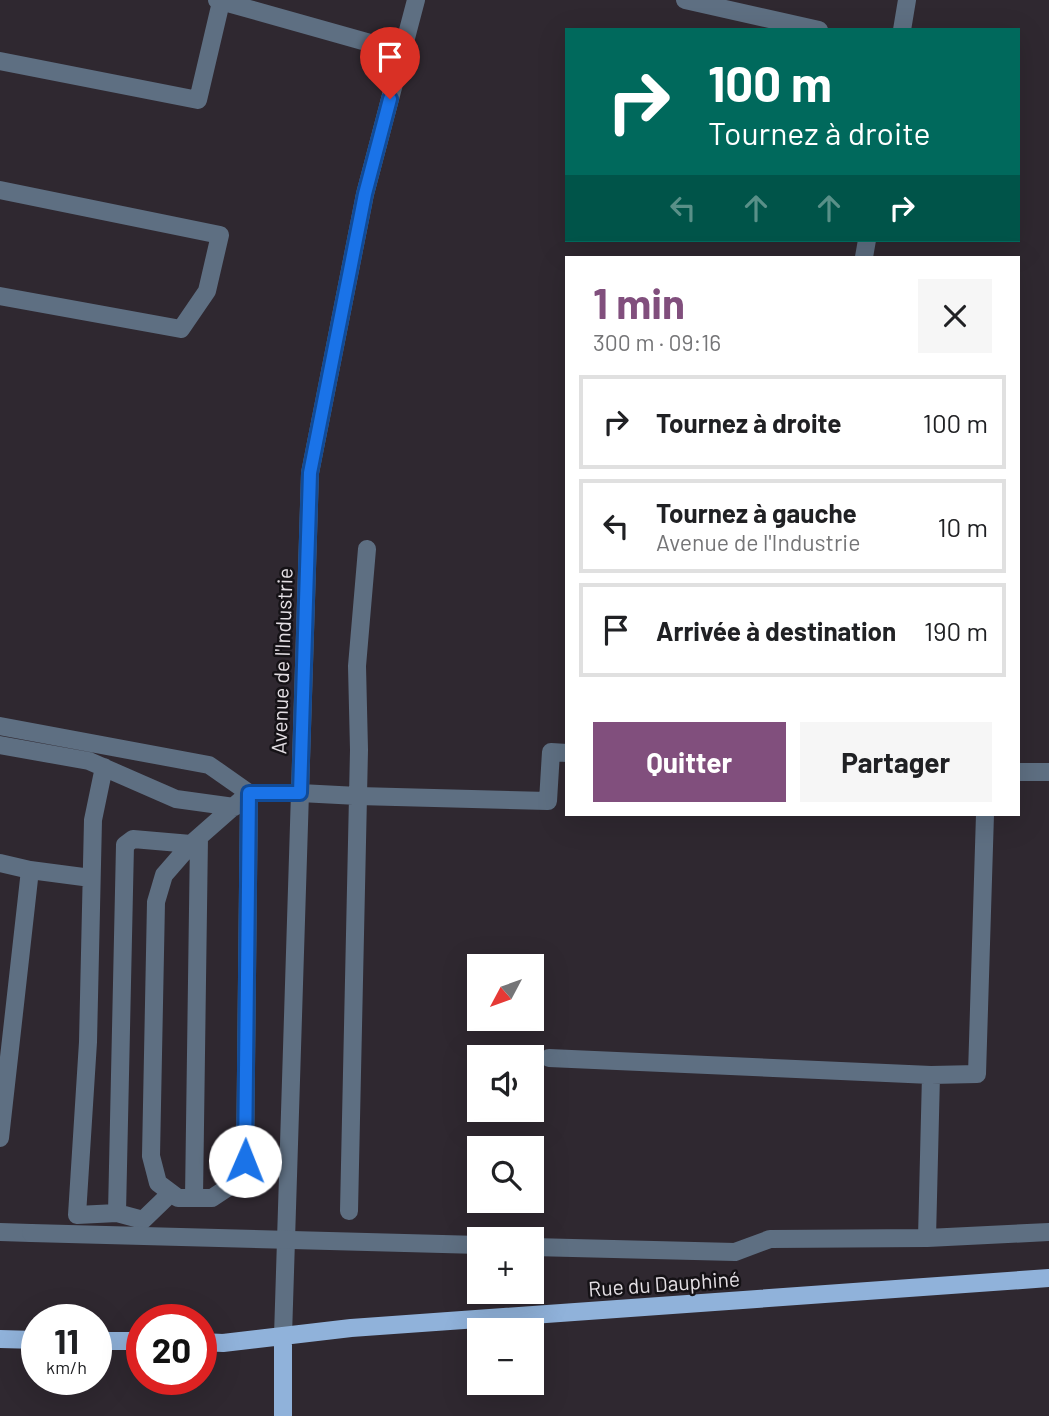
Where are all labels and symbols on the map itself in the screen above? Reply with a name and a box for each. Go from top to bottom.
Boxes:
pin [360,27,420,99]
street label: Avenue de l'Industrie [265,567,297,755]
north arrow [467,954,544,1031]
position arrow [208,1124,282,1198]
street label: Rue du Dauphiné [587,1265,741,1301]
speed limit sign: 20 [126,1304,217,1395]

